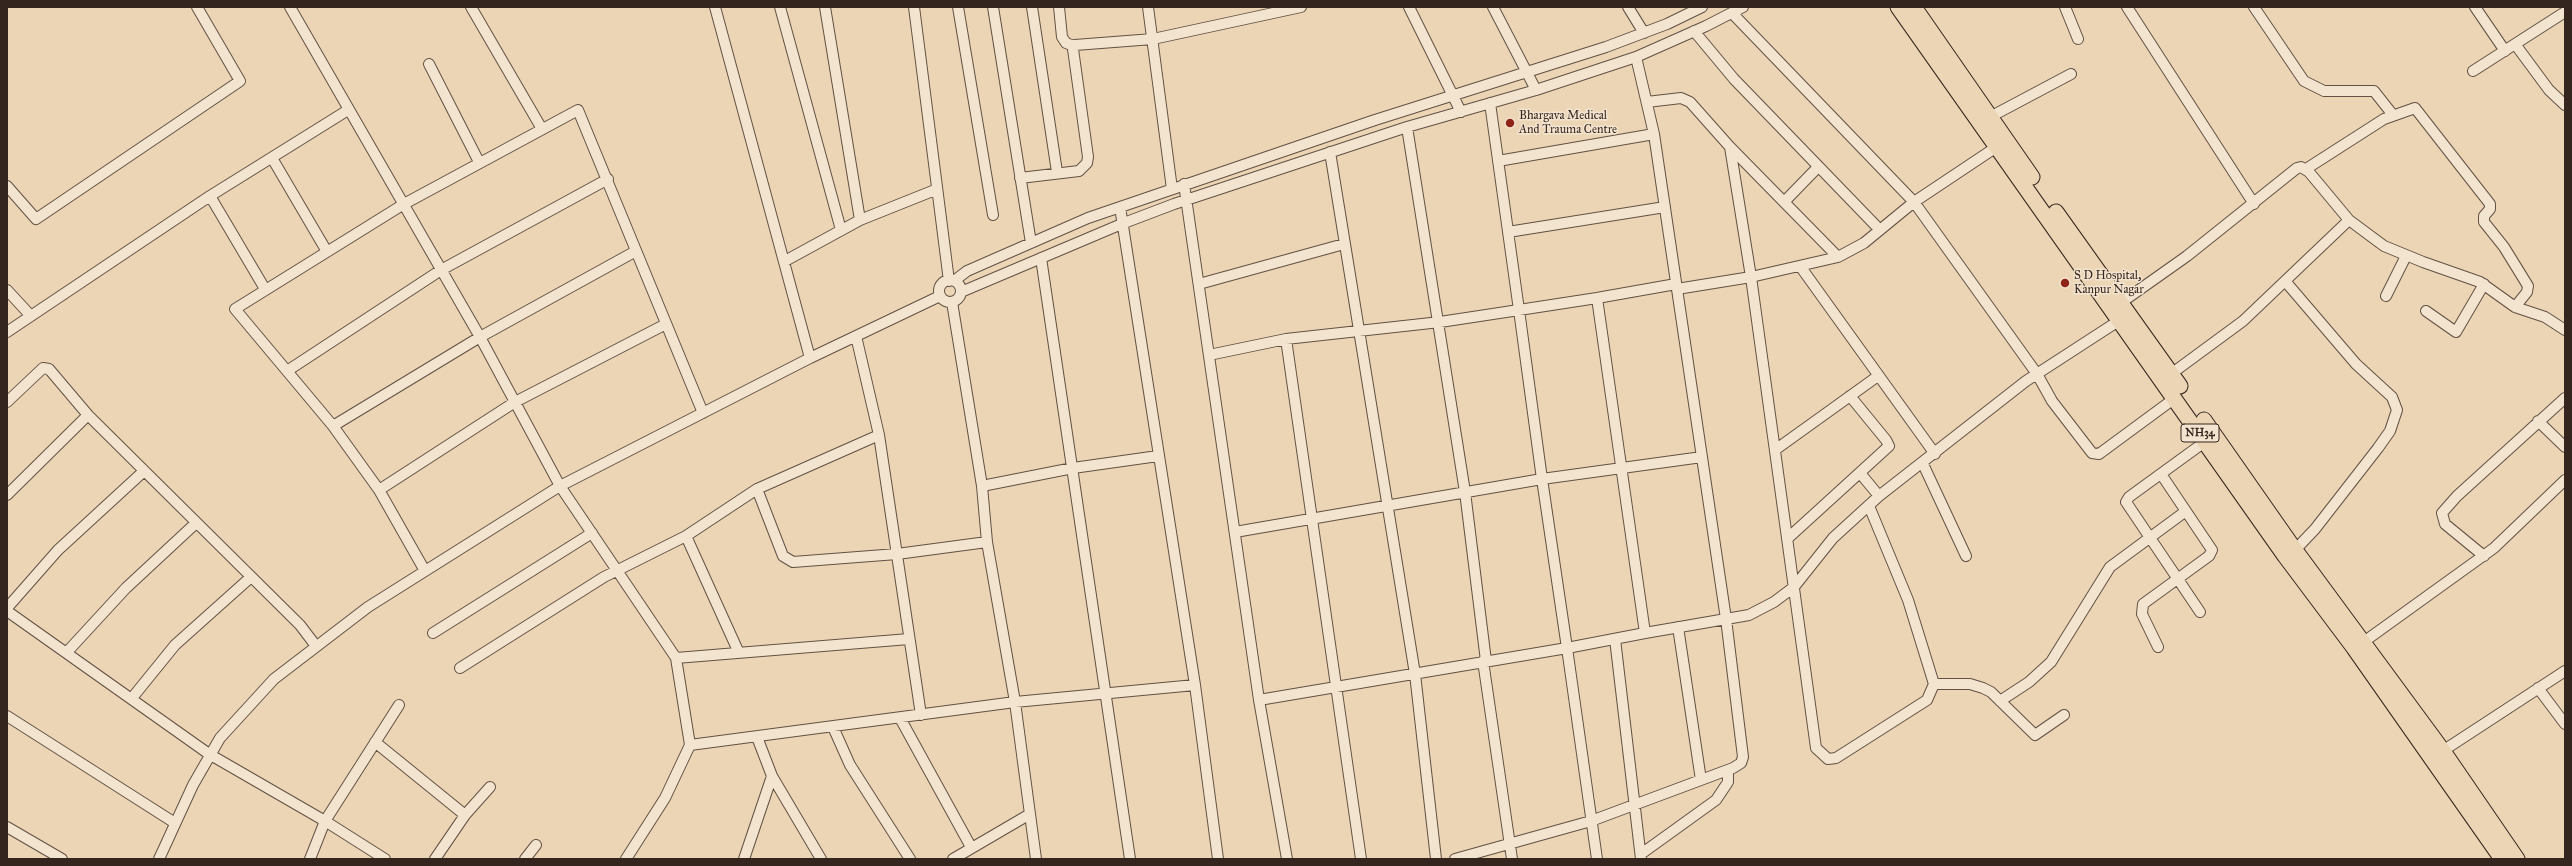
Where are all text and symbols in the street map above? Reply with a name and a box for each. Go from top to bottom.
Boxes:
place label: Bhargava Medical And Trauma Centre [1519,109,1617,137]
marker: Bhargava Medical And Trauma Centre [1504,117,1516,129]
place label: S D Hospital, Kanpur Nagar [2074,269,2144,297]
marker: S D Hospital, Kanpur Nagar [2059,277,2071,289]
road number: NH34 [2181,424,2219,442]

